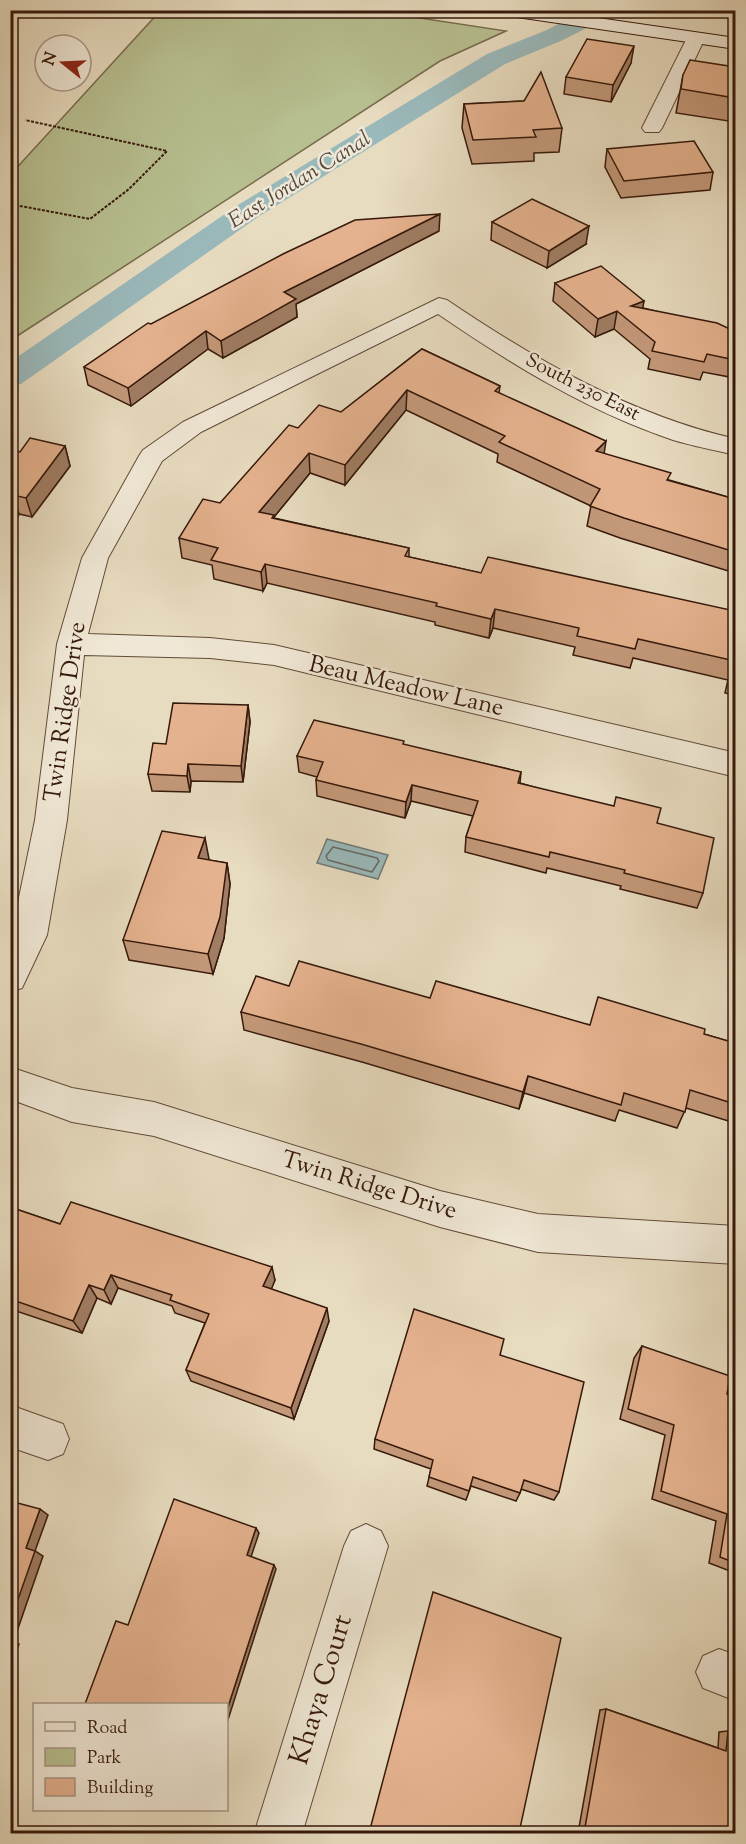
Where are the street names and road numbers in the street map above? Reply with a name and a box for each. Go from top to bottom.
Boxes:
street label: South 230 East [520,347,645,429]
street label: Twin Ridge Drive [37,620,95,804]
street label: Beau Meadow Lane [305,648,507,726]
street label: Twin Ridge Drive [277,1143,461,1229]
street label: Khaya Court [280,1609,364,1770]

